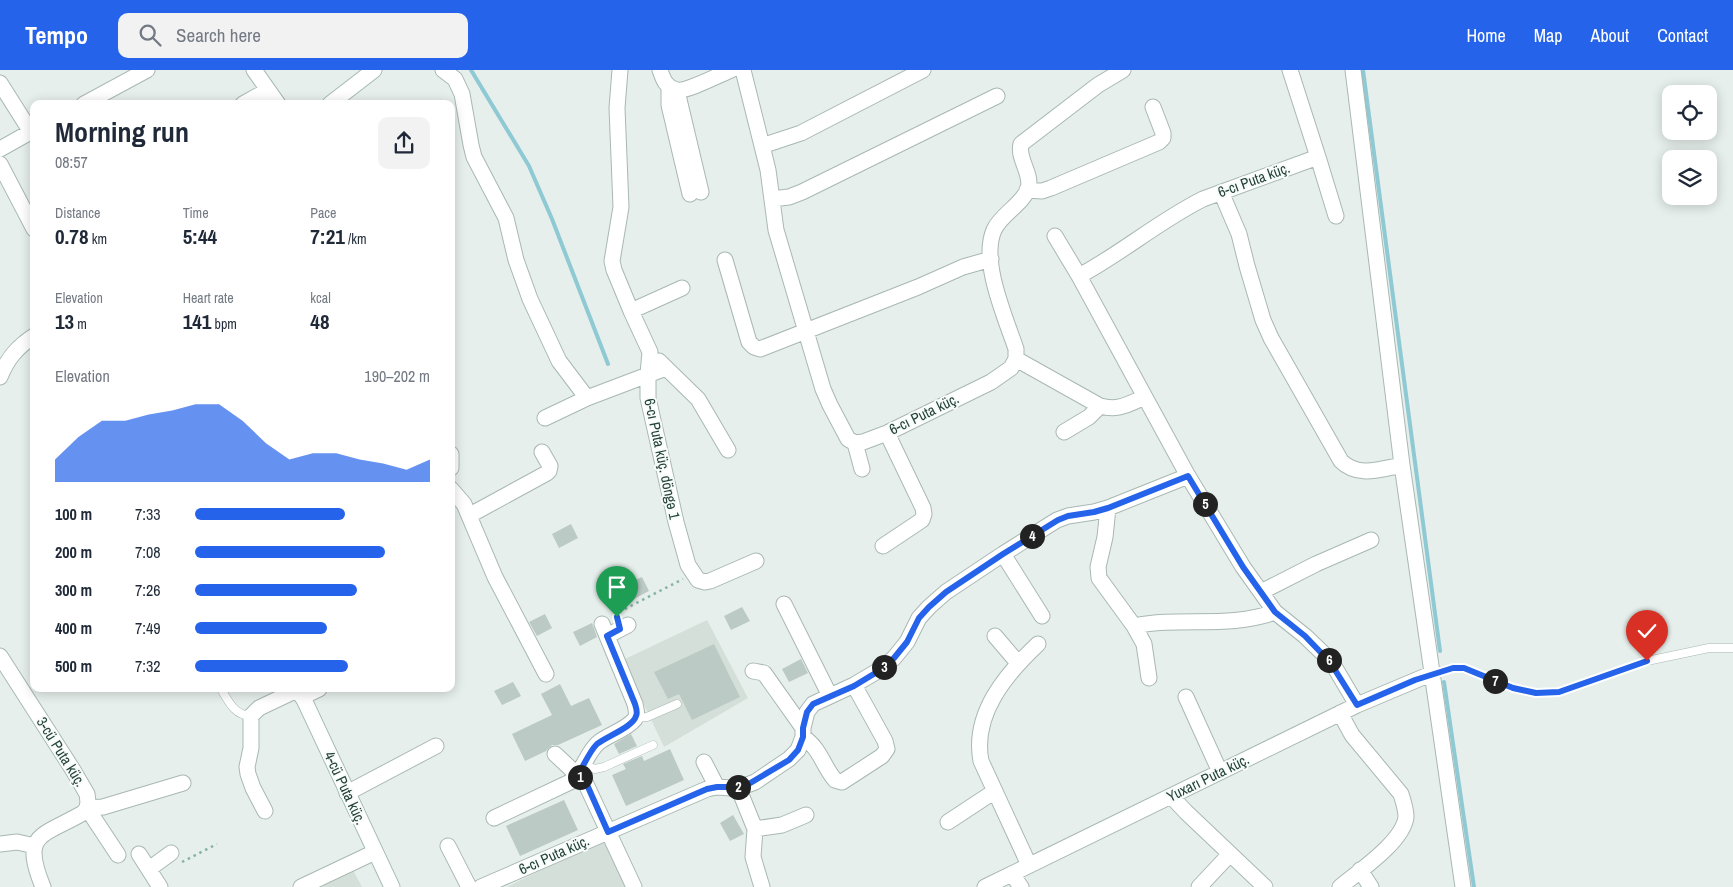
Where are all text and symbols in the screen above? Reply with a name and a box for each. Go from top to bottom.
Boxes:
search box [118,13,468,58]
text: Tempo [25,19,88,51]
icon: search [136,21,164,49]
text: Search here [176,22,261,48]
text: Home [1466,23,1506,48]
text: Map [1534,23,1563,48]
text: About [1591,23,1629,48]
text: Contact [1657,23,1708,48]
map controls [1662,85,1717,205]
button: locate [1662,85,1717,140]
text: Morning run [55,113,189,151]
button: share [378,117,430,169]
button: layers [1662,150,1717,205]
text: 08:57 [55,151,88,173]
street label: 6-cı Puta küç. [1215,157,1293,202]
text: Distance [55,204,100,222]
text: Time [183,204,209,222]
text: Pace [310,204,337,222]
text: 0.78 [55,222,89,251]
text: 5:44 [183,222,217,251]
text: 7:21 [310,222,345,251]
text: km [89,230,107,248]
text: /km [345,230,366,248]
text: Elevation [55,289,103,307]
text: Heart rate [183,289,234,307]
text: kcal [310,289,331,307]
text: 13 [55,307,74,336]
text: 141 [183,307,211,336]
text: 48 [310,307,329,336]
text: m [74,315,87,333]
text: bpm [211,315,237,333]
text: Elevation [55,365,110,387]
text: 190–202 m [364,365,430,387]
street label: 6-cı Puta küç. [885,388,962,439]
street label: 6-cı Puta küç. döngə 1 [639,397,686,521]
pin: 5 [1192,492,1218,516]
text: 5 [1202,495,1209,513]
text: 100 m [55,503,92,525]
text: 7:33 [135,503,161,525]
pin: 4 [1020,524,1044,548]
text: 4 [1029,527,1036,545]
text: 200 m [55,541,92,563]
text: 7:08 [135,541,161,563]
pin [596,566,638,617]
icon: arrive [603,573,631,601]
text: 300 m [55,579,92,601]
text: 7:26 [135,579,161,601]
pin [1626,610,1668,661]
text: 400 m [55,617,92,639]
text: 7:49 [135,617,161,639]
icon: check [1633,617,1661,645]
pin: 6 [1316,648,1342,672]
text: 6 [1326,651,1333,669]
pin: 3 [872,654,896,680]
text: 500 m [55,655,92,677]
text: 7:32 [135,655,161,677]
text: 3 [881,658,888,676]
pin: 7 [1482,668,1508,694]
text: 7 [1492,672,1499,690]
street label: 3-cü Puta küç. [32,713,91,791]
street label: 4-cü Puta küç. [319,748,372,828]
street label: Yuxarı Puta küç. [1163,748,1253,807]
pin: 1 [568,764,592,790]
text: 1 [577,768,584,786]
pin: 2 [726,774,750,800]
text: 2 [735,778,742,796]
street label: 6-cı Puta küç. [515,830,592,879]

